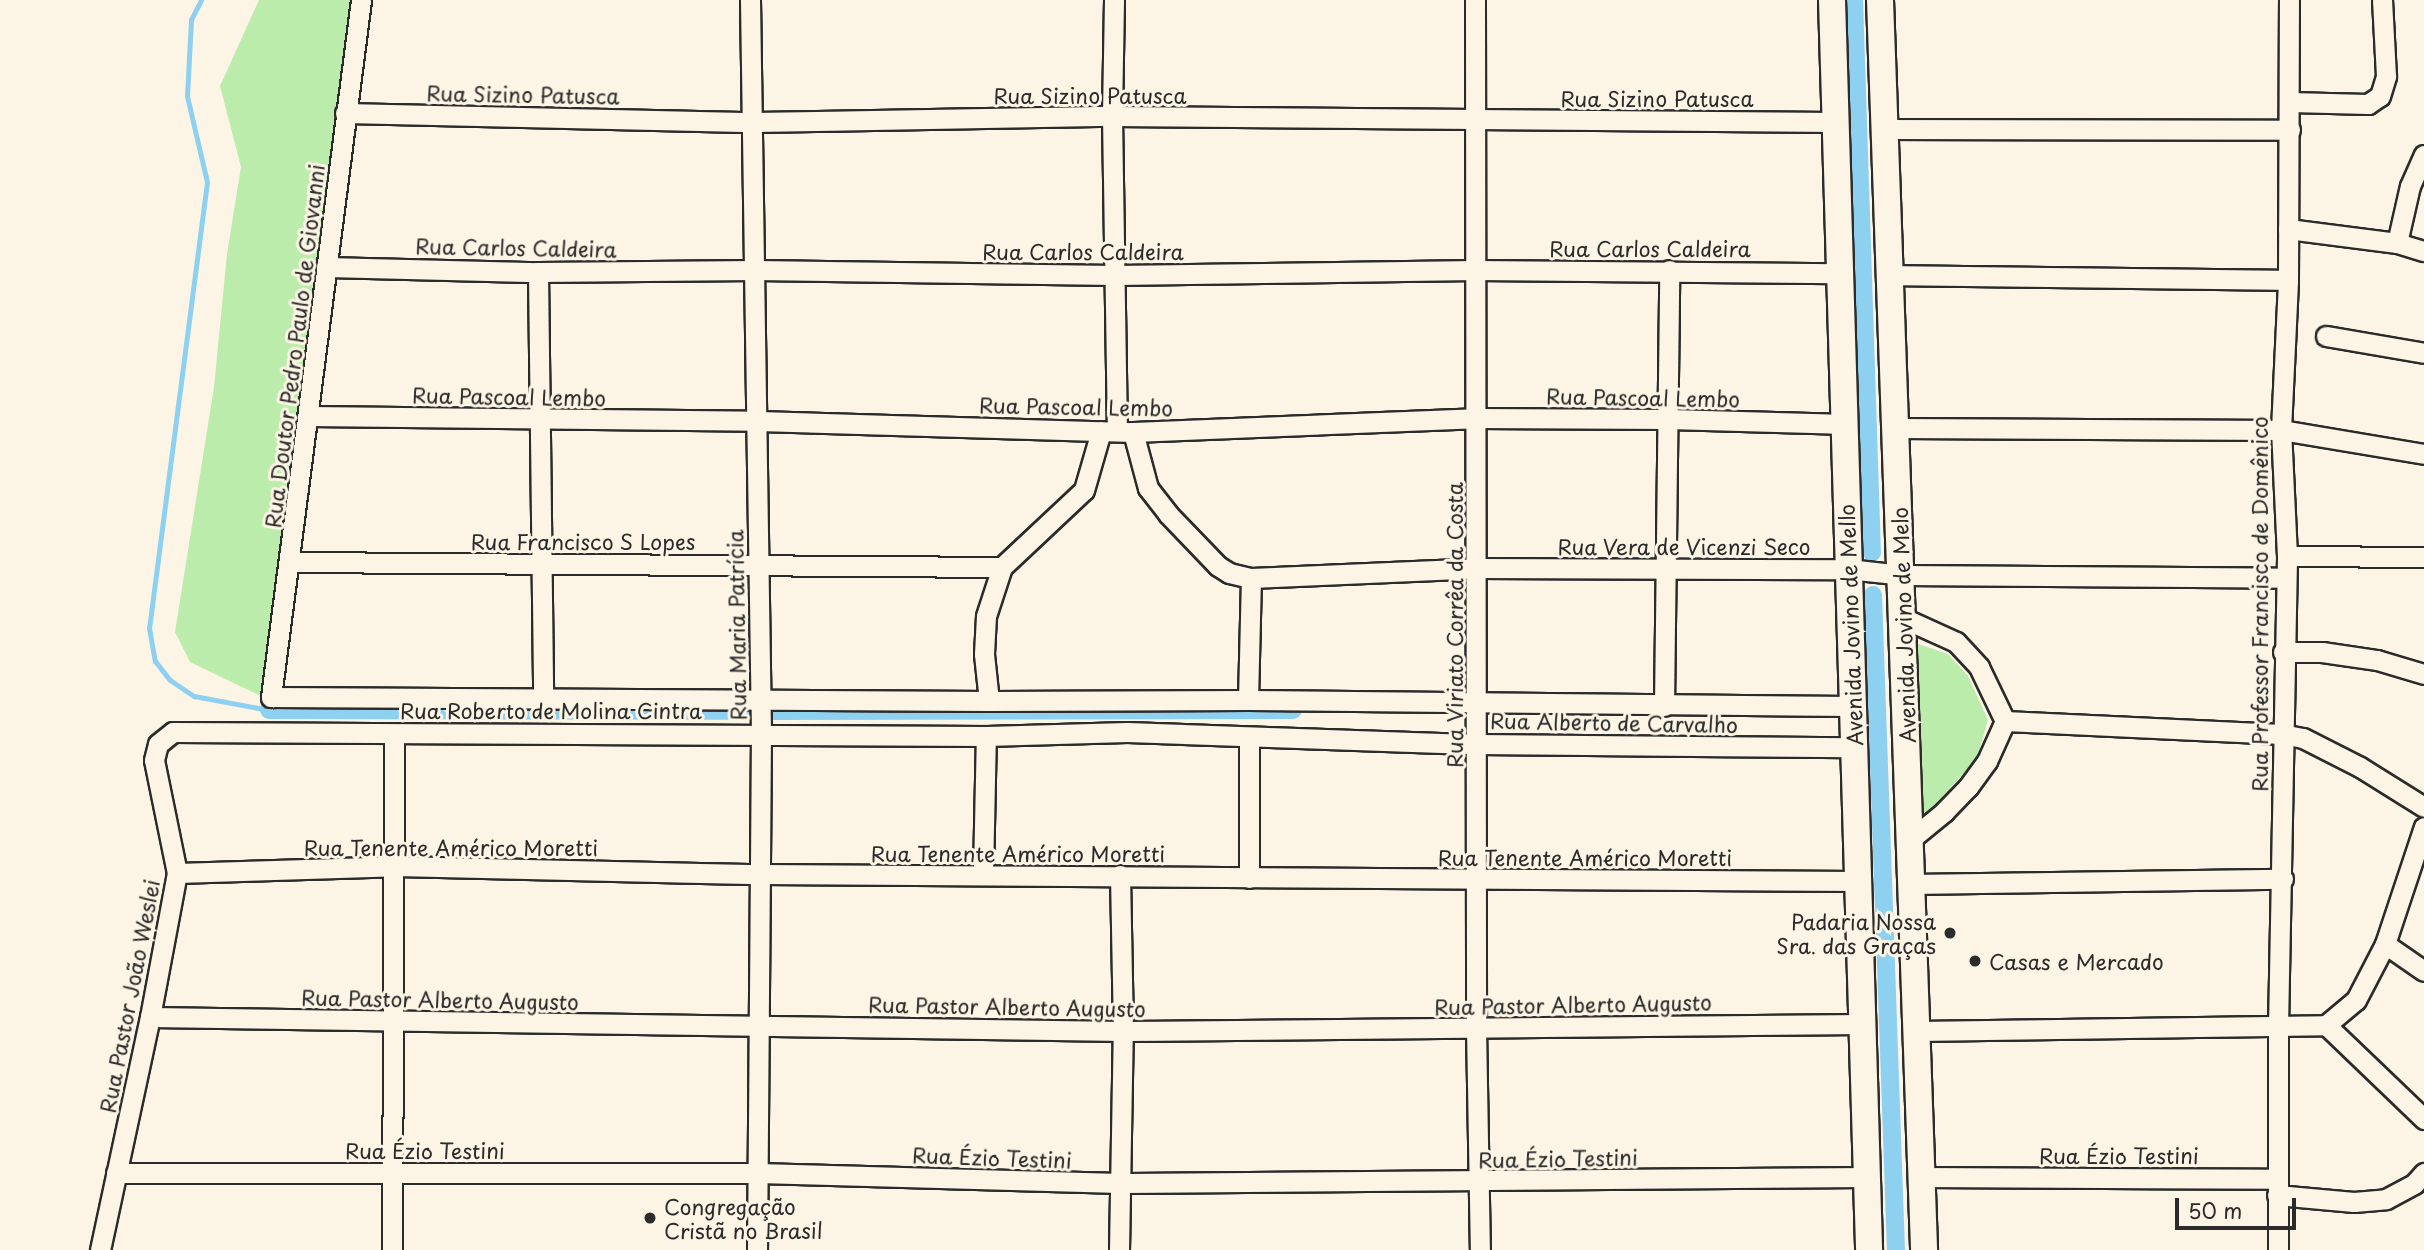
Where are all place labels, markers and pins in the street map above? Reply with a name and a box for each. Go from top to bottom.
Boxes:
place label: Padaria Nossa Sra. das Graças [1775,908,1936,958]
marker: Padaria Nossa Sra. das Graças [1942,925,1958,941]
place label: Casas e Mercado [1989,948,2163,974]
marker: Casas e Mercado [1967,953,1983,969]
place label: Congregação Cristã no Brasil [664,1193,823,1243]
marker: Congregação Cristã no Brasil [642,1210,658,1226]

